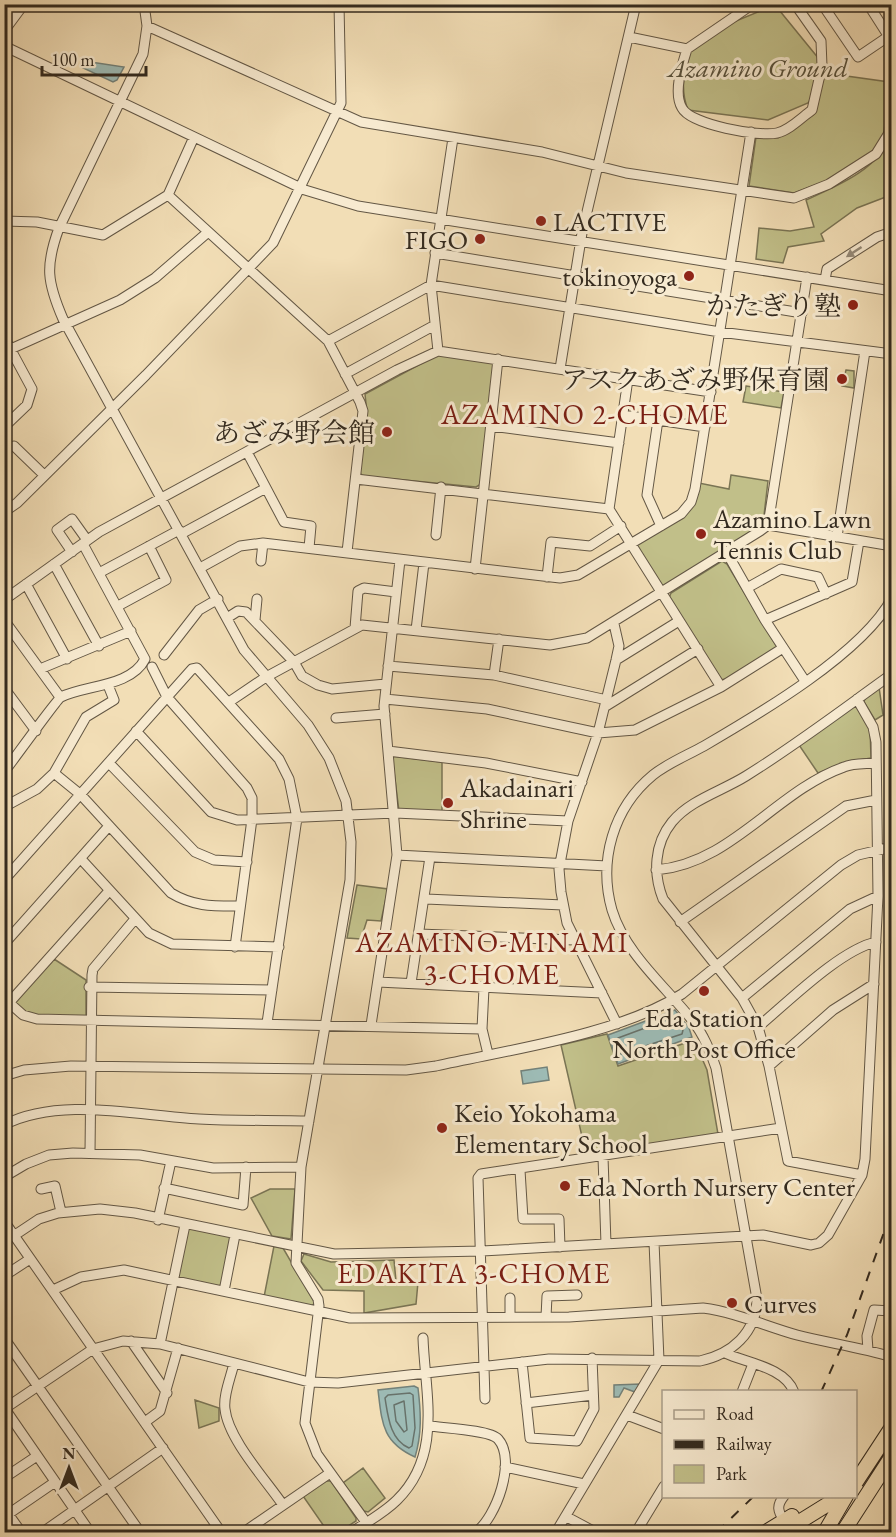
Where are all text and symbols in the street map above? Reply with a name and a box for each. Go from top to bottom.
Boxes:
scale bar [42,39,146,77]
text: 100 m [51,48,95,71]
park label: Azamino Ground [666,50,849,85]
place label: LACTIVE [553,204,666,239]
marker: LACTIVE [534,214,548,228]
place label: FIGO [405,222,468,257]
marker: FIGO [473,232,487,246]
one-way arrow [845,246,862,257]
place label: tokinoyoga [562,259,677,294]
marker: tokinoyoga [682,269,696,283]
place label: かたぎり塾 [706,288,841,323]
marker: かたぎり塾 [846,298,860,312]
place label: アスクあざみ野保育園 [561,362,830,397]
marker: アスクあざみ野保育園 [835,372,849,386]
district label: AZAMINO 2-CHOME [440,396,729,432]
place label: あざみ野会館 [213,415,375,450]
marker: あざみ野会館 [380,425,394,439]
place label: Azamino Lawn Tennis Club [712,501,872,567]
marker: Azamino Lawn Tennis Club [694,527,708,541]
place label: Akadainari Shrine [459,770,574,836]
marker: Akadainari Shrine [441,796,455,810]
district label: AZAMINO-MINAMI 3-CHOME [354,924,629,992]
marker: Eda Station North Post Office [697,984,711,998]
place label: Eda Station North Post Office [612,1000,796,1066]
place label: Keio Yokohama Elementary School [454,1095,648,1161]
marker: Keio Yokohama Elementary School [435,1121,449,1135]
place label: Eda North Nursery Center [577,1169,855,1204]
marker: Eda North Nursery Center [558,1179,572,1193]
district label: EDAKITA 3-CHOME [337,1255,611,1291]
place label: Curves [744,1286,817,1321]
marker: Curves [725,1296,739,1310]
legend [662,1390,857,1498]
text: Road [716,1402,755,1425]
text: Railway [716,1432,772,1455]
north arrow [39,1438,99,1498]
text: N [63,1443,76,1464]
text: Park [716,1462,747,1485]

